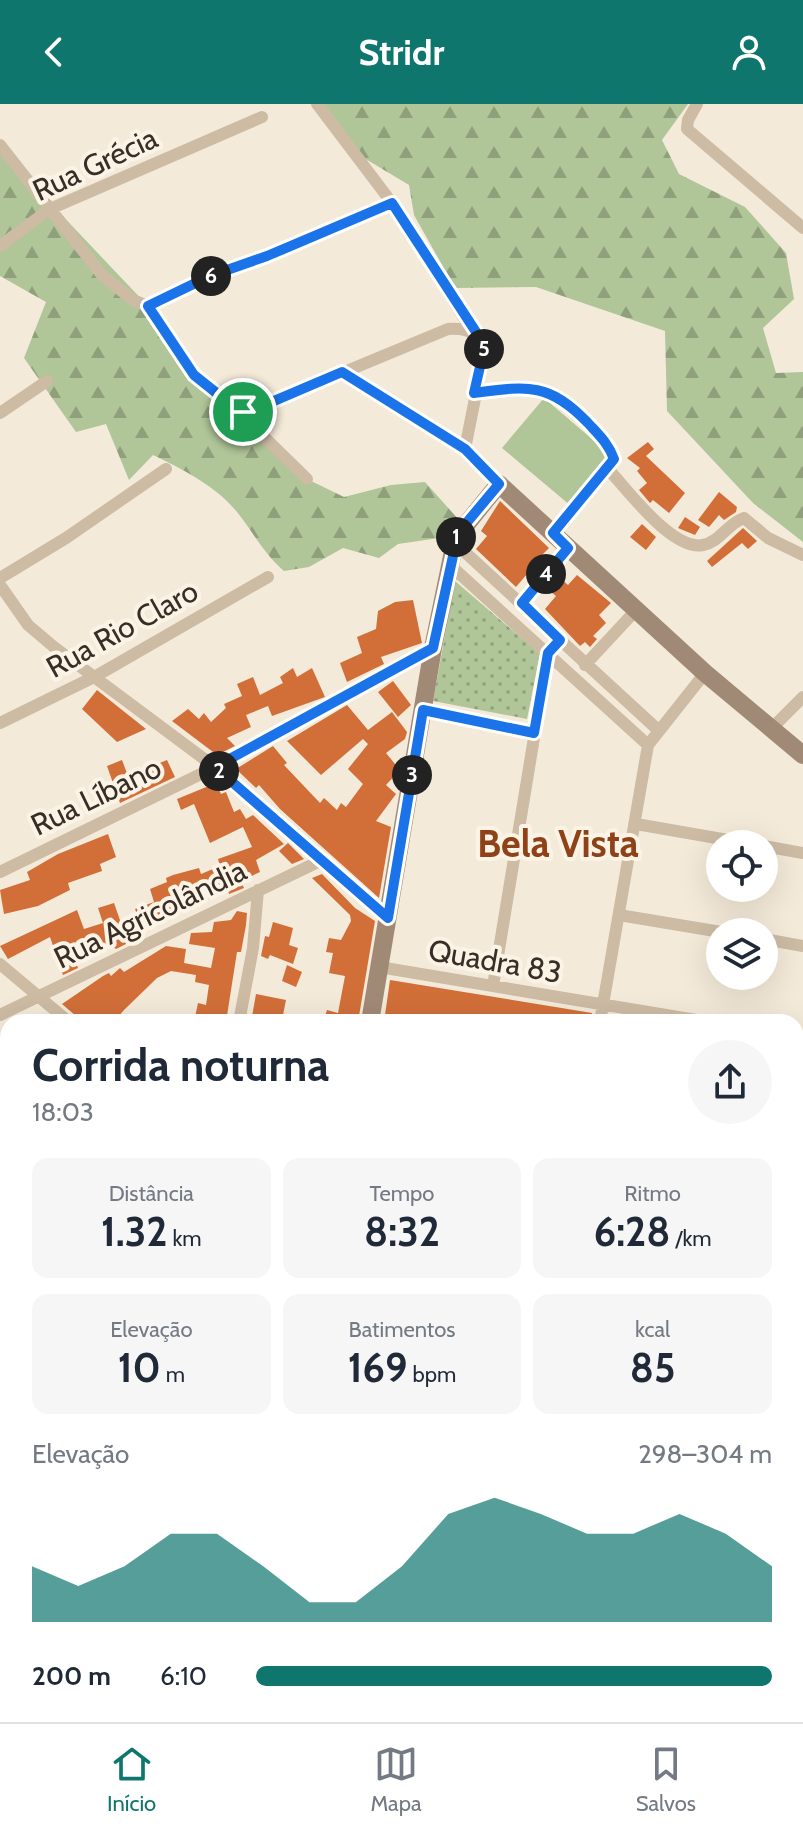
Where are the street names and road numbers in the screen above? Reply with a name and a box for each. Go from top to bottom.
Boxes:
street label: Rua Grécia [27,119,164,209]
street label: Rua Rio Claro [40,572,204,686]
street label: Rua Líbano [25,749,167,843]
street label: Rua Agricolândia [48,851,253,976]
street label: Quadra 83 [426,931,564,991]

